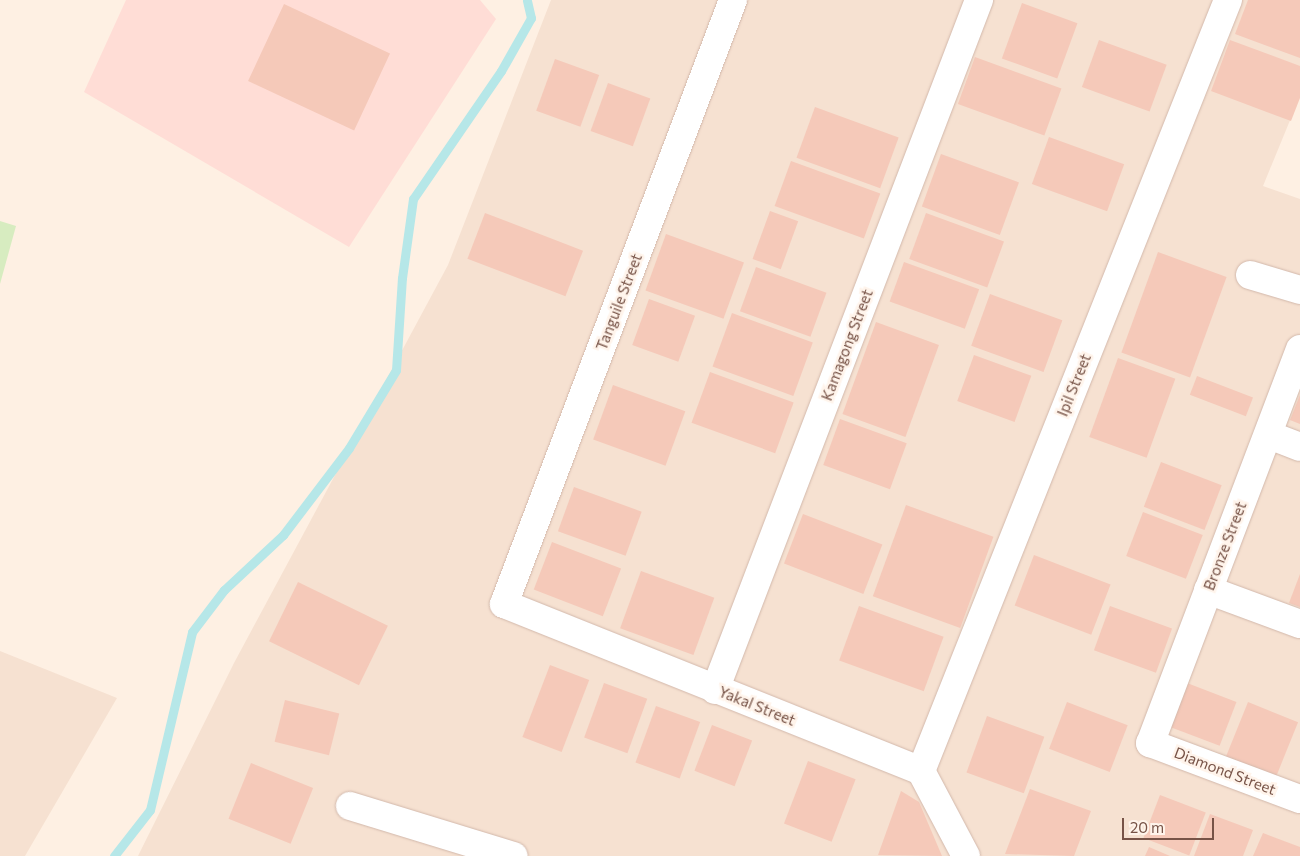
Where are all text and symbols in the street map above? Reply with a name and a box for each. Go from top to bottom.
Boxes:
street label: Tanguile Street [592,251,646,353]
street label: Kamagong Street [817,287,877,403]
street label: Ipil Street [1053,351,1095,419]
street label: Bronze Street [1200,499,1250,593]
street label: Yakal Street [716,682,798,730]
street label: Diamond Street [1172,743,1278,799]
scale bar [1125,808,1218,840]
text: 20 m [1130,818,1164,836]

